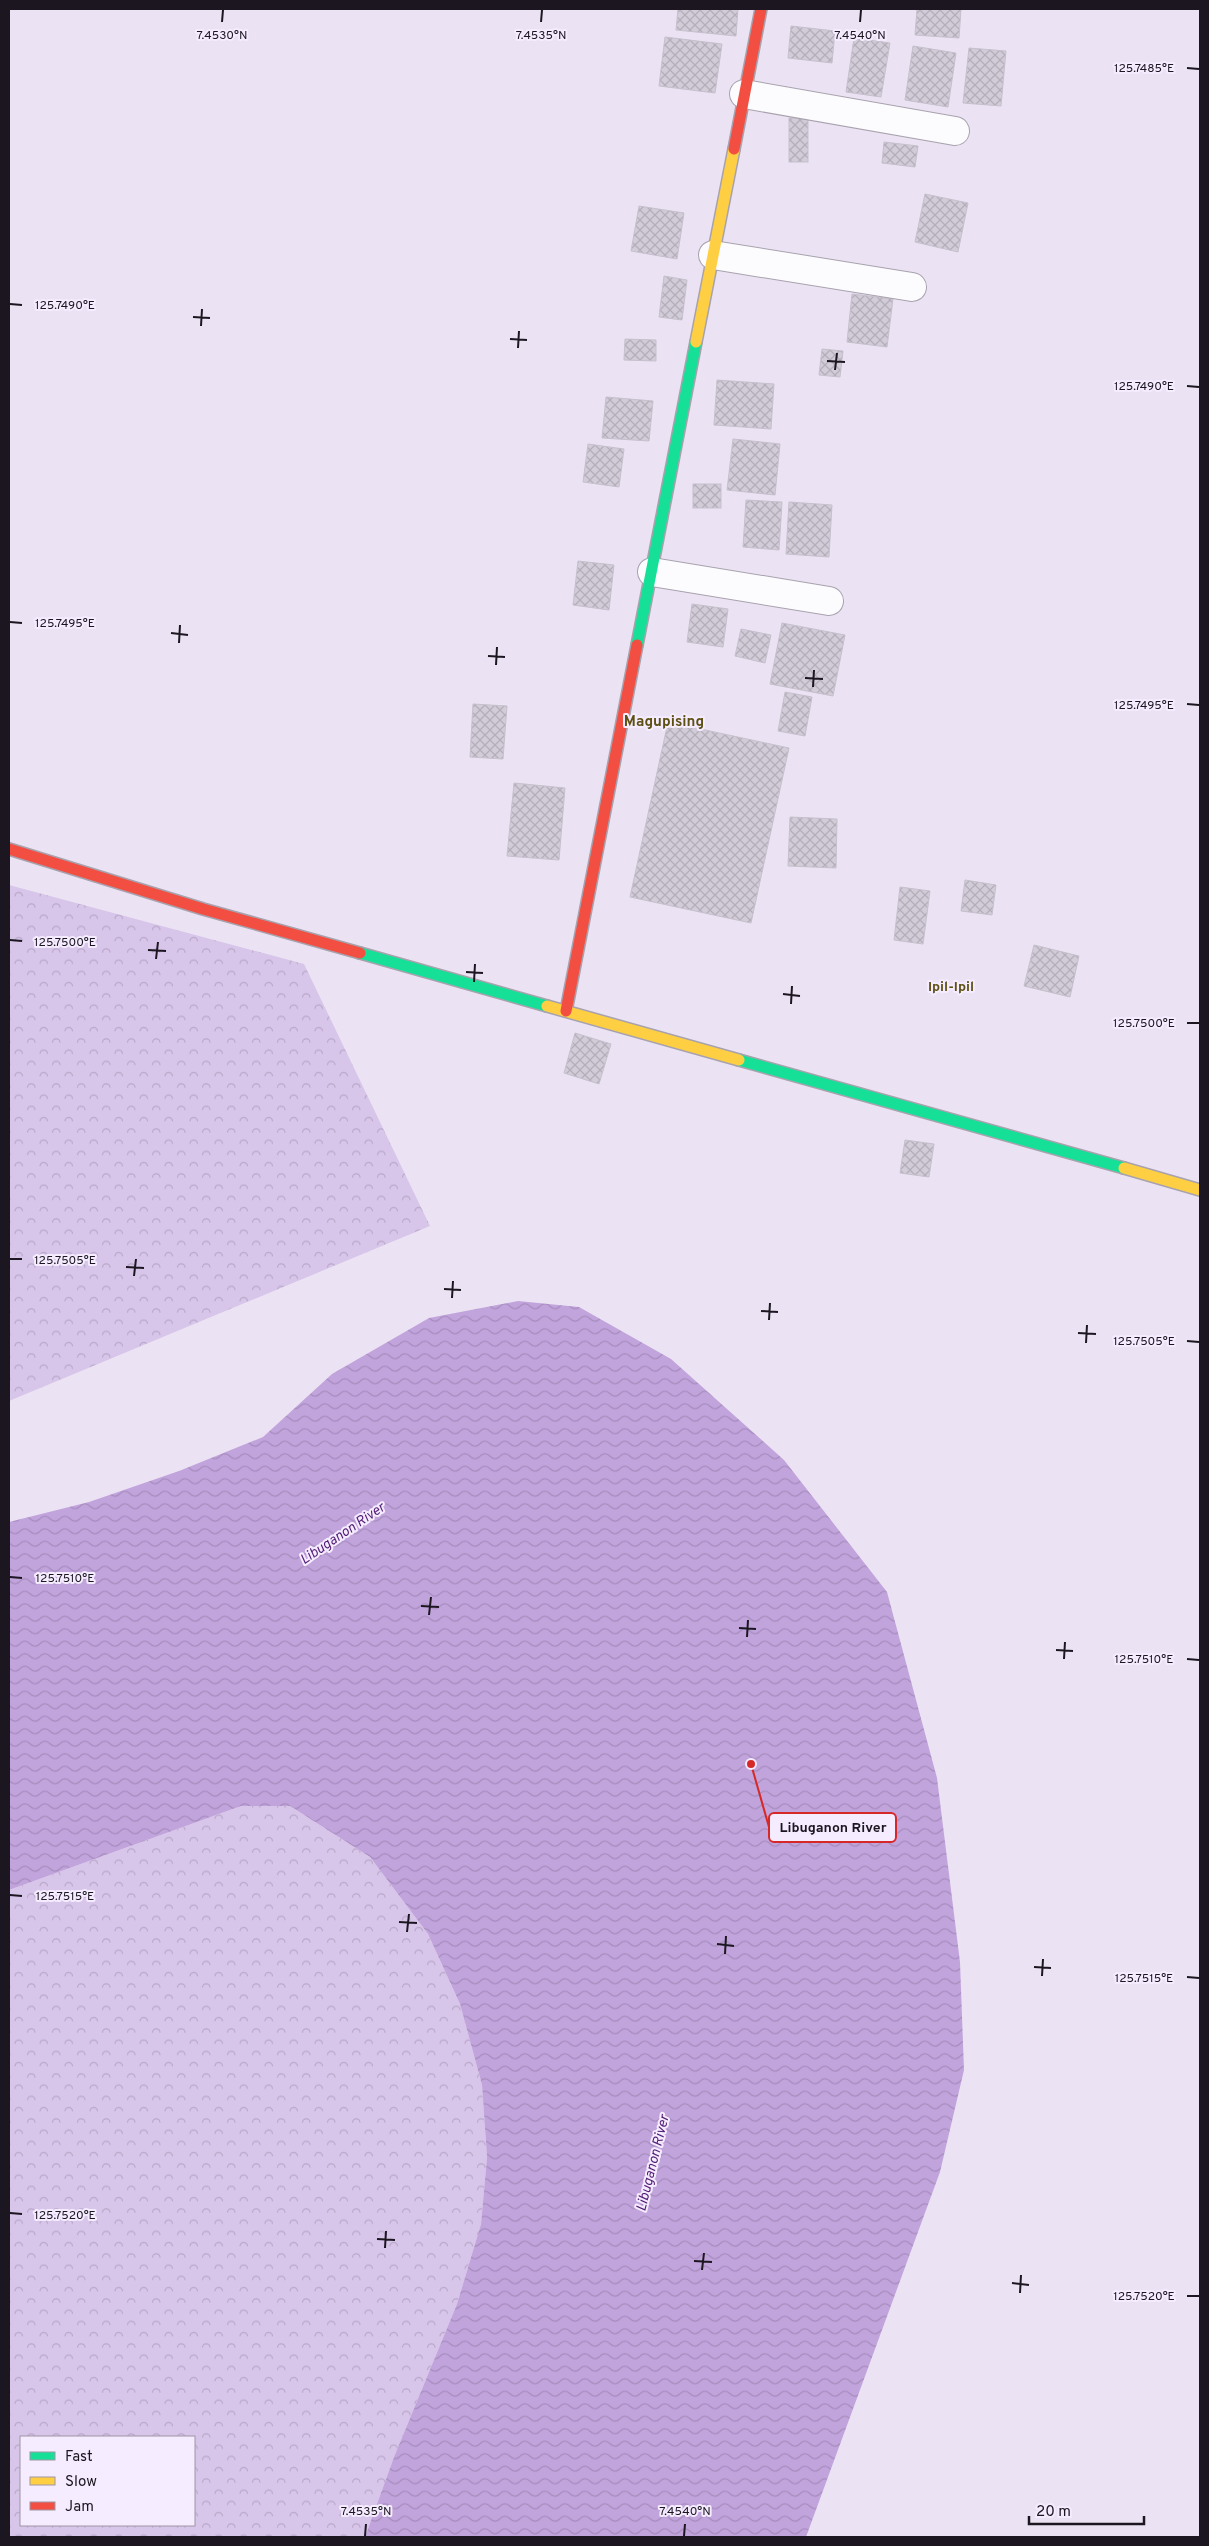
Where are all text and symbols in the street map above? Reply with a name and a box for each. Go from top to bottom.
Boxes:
text: 7.4530°N [197,28,247,44]
text: 7.4535°N [516,28,566,44]
text: 7.4540°N [834,28,886,44]
text: 125.7485°E [1114,61,1174,77]
text: 125.7490°E [35,298,95,314]
text: 125.7490°E [1114,379,1174,395]
text: 125.7495°E [35,616,95,632]
text: 125.7495°E [1114,698,1174,714]
district label: Magupising [624,713,704,732]
text: 125.7500°E [34,935,96,951]
district label: Ipil-Ipil [928,979,974,996]
text: 125.7500°E [1113,1016,1175,1032]
text: 125.7505°E [34,1253,96,1269]
text: 125.7505°E [1113,1334,1175,1350]
water label: Libuganon River [297,1499,390,1569]
text: 125.7510°E [36,1571,94,1587]
text: 125.7510°E [1115,1652,1173,1668]
callout: Libuganon River [769,1813,896,1842]
text: Libuganon River [780,1820,887,1837]
text: 125.7515°E [36,1889,94,1905]
text: 125.7515°E [1115,1971,1173,1987]
water label: Libuganon River [633,2112,674,2213]
text: 125.7520°E [34,2208,96,2224]
text: 125.7520°E [1113,2289,1175,2305]
legend [20,2436,195,2526]
text: Fast [65,2448,93,2467]
text: Slow [65,2473,97,2492]
scale bar [1029,2494,1144,2526]
text: Jam [65,2498,94,2517]
text: 20 m [1036,2503,1071,2522]
text: 7.4535°N [341,2504,391,2520]
text: 7.4540°N [659,2504,711,2520]

